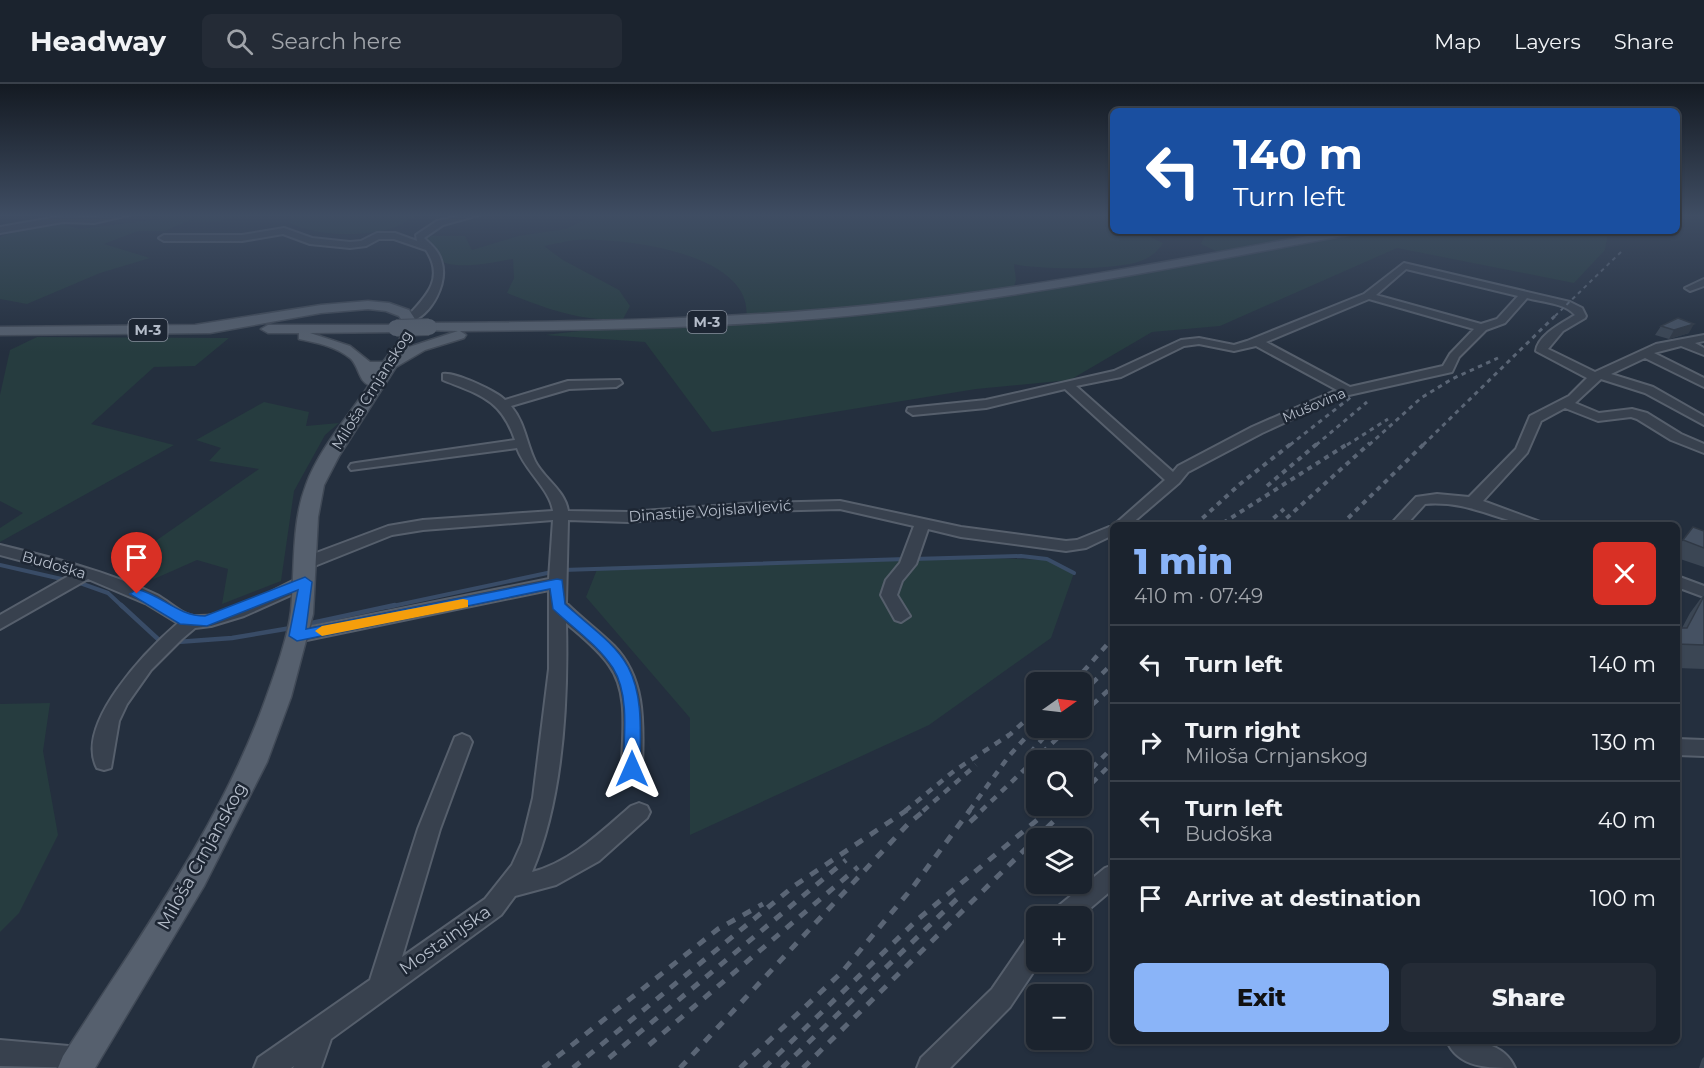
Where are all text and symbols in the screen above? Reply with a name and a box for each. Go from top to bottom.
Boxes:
search box [202,14,622,68]
text: Headway [30,24,166,58]
icon: search [223,25,256,58]
text: Search here [271,28,402,55]
text: Map [1434,29,1481,54]
text: Layers [1514,29,1581,54]
text: Share [1614,29,1674,54]
text: 140 m [1233,128,1363,180]
icon: left [1134,132,1212,210]
text: Turn left [1233,180,1346,213]
road number: M-3 [688,311,726,333]
road number: M-3 [128,319,168,341]
street label: Miloša Crnjanskog [327,326,416,453]
street label: Mušovina [1280,384,1348,426]
street label: Dinastije Vojislavljević [628,495,792,526]
pin [111,532,162,594]
text: 1 min [1134,539,1233,583]
icon: arrive [120,541,153,574]
button: close [1593,542,1656,605]
street label: Budoška [20,546,88,583]
text: 410 m · 07:49 [1134,584,1263,608]
icon: left [1134,648,1167,681]
text: Turn left [1185,651,1283,678]
text: 140 m [1590,651,1656,678]
north arrow [1026,672,1092,738]
map controls [1026,672,1092,1050]
text: Turn right [1185,717,1300,744]
icon: right [1134,726,1167,759]
text: 130 m [1592,729,1656,756]
position arrow [600,737,664,801]
text: Miloša Crnjanskog [1185,744,1368,768]
button: search [1026,750,1092,816]
street label: Miloša Crnjanskog [152,779,252,933]
text: Turn left [1185,795,1283,822]
icon: left [1134,804,1167,837]
text: 40 m [1598,807,1656,834]
text: Budoška [1185,822,1273,846]
button: layers [1026,828,1092,894]
icon: arrive [1134,882,1167,915]
text: Arrive at destination [1185,885,1421,912]
text: 100 m [1590,885,1656,912]
street label: Mostainjska [395,900,495,980]
button: + [1026,906,1092,972]
button: Exit [1134,963,1389,1032]
button: Share [1401,963,1656,1032]
button: − [1026,984,1092,1050]

